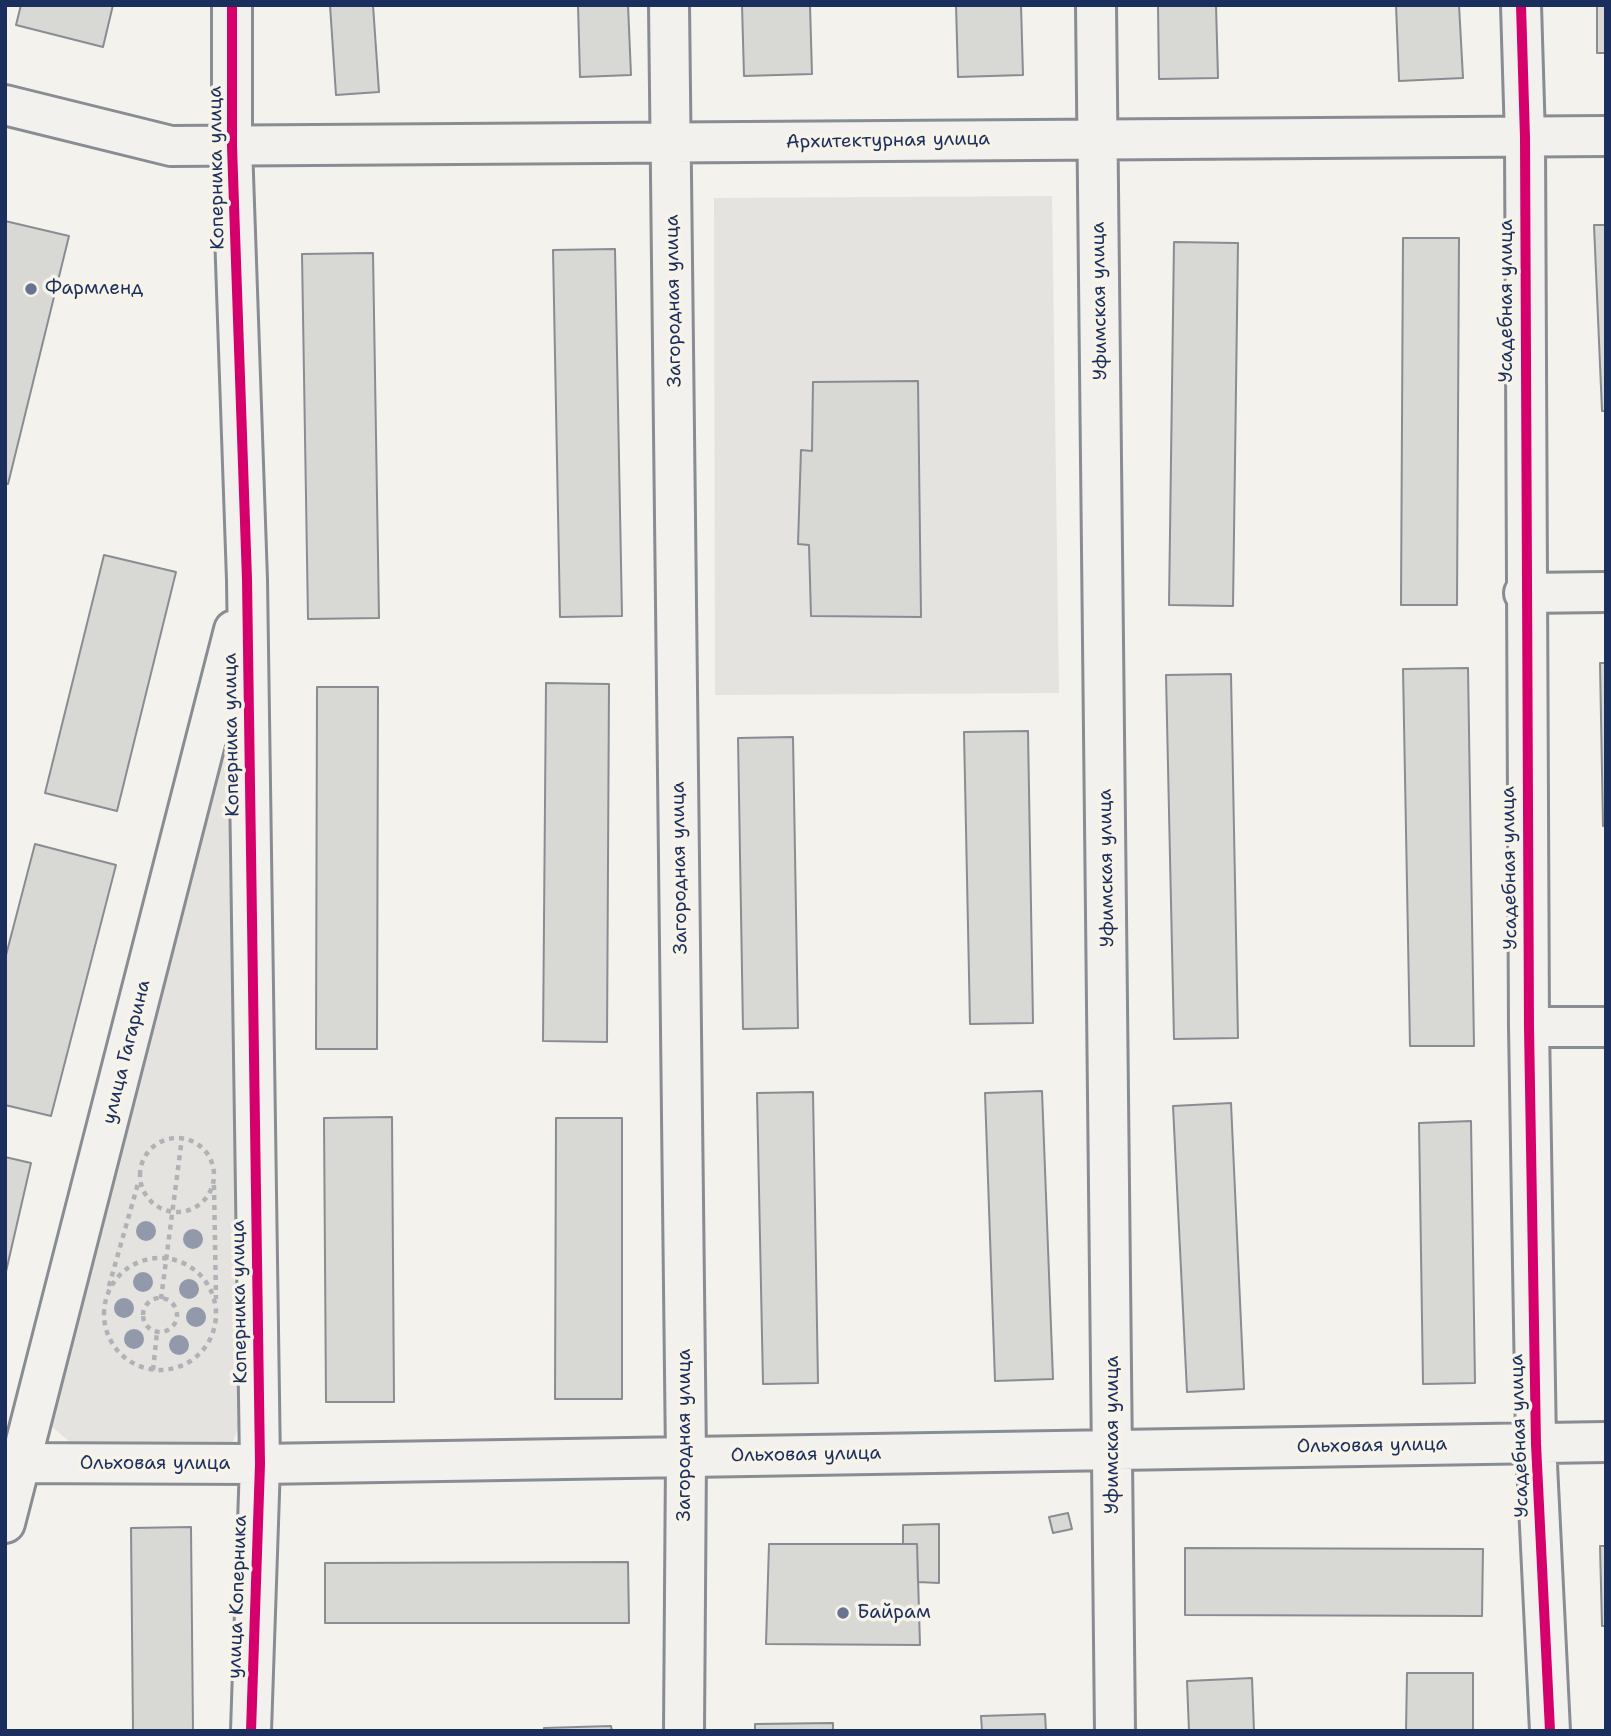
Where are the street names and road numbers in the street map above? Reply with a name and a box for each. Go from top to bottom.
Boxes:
street label: Коперника улица [204,86,230,250]
street label: Архитектурная улица [786,128,990,154]
street label: Загородная улица [661,214,687,388]
street label: Усадебная улица [1496,219,1518,383]
street label: Уфимская улица [1087,222,1113,380]
street label: Коперника улица [219,653,245,817]
street label: Загородная улица [667,781,693,955]
street label: Усадебная улица [1497,786,1523,950]
street label: Уфимская улица [1094,789,1120,947]
street label: улица Гагарина [98,978,156,1126]
street label: Коперника улица [227,1220,253,1384]
street label: Загородная улица [674,1349,696,1521]
street label: Усадебная улица [1506,1354,1534,1518]
street label: Уфимская улица [1102,1356,1124,1514]
street label: Ольховая улица [1297,1433,1447,1459]
street label: Ольховая улица [731,1442,881,1468]
street label: Ольховая улица [80,1453,230,1475]
street label: улица Коперника [224,1515,252,1679]

